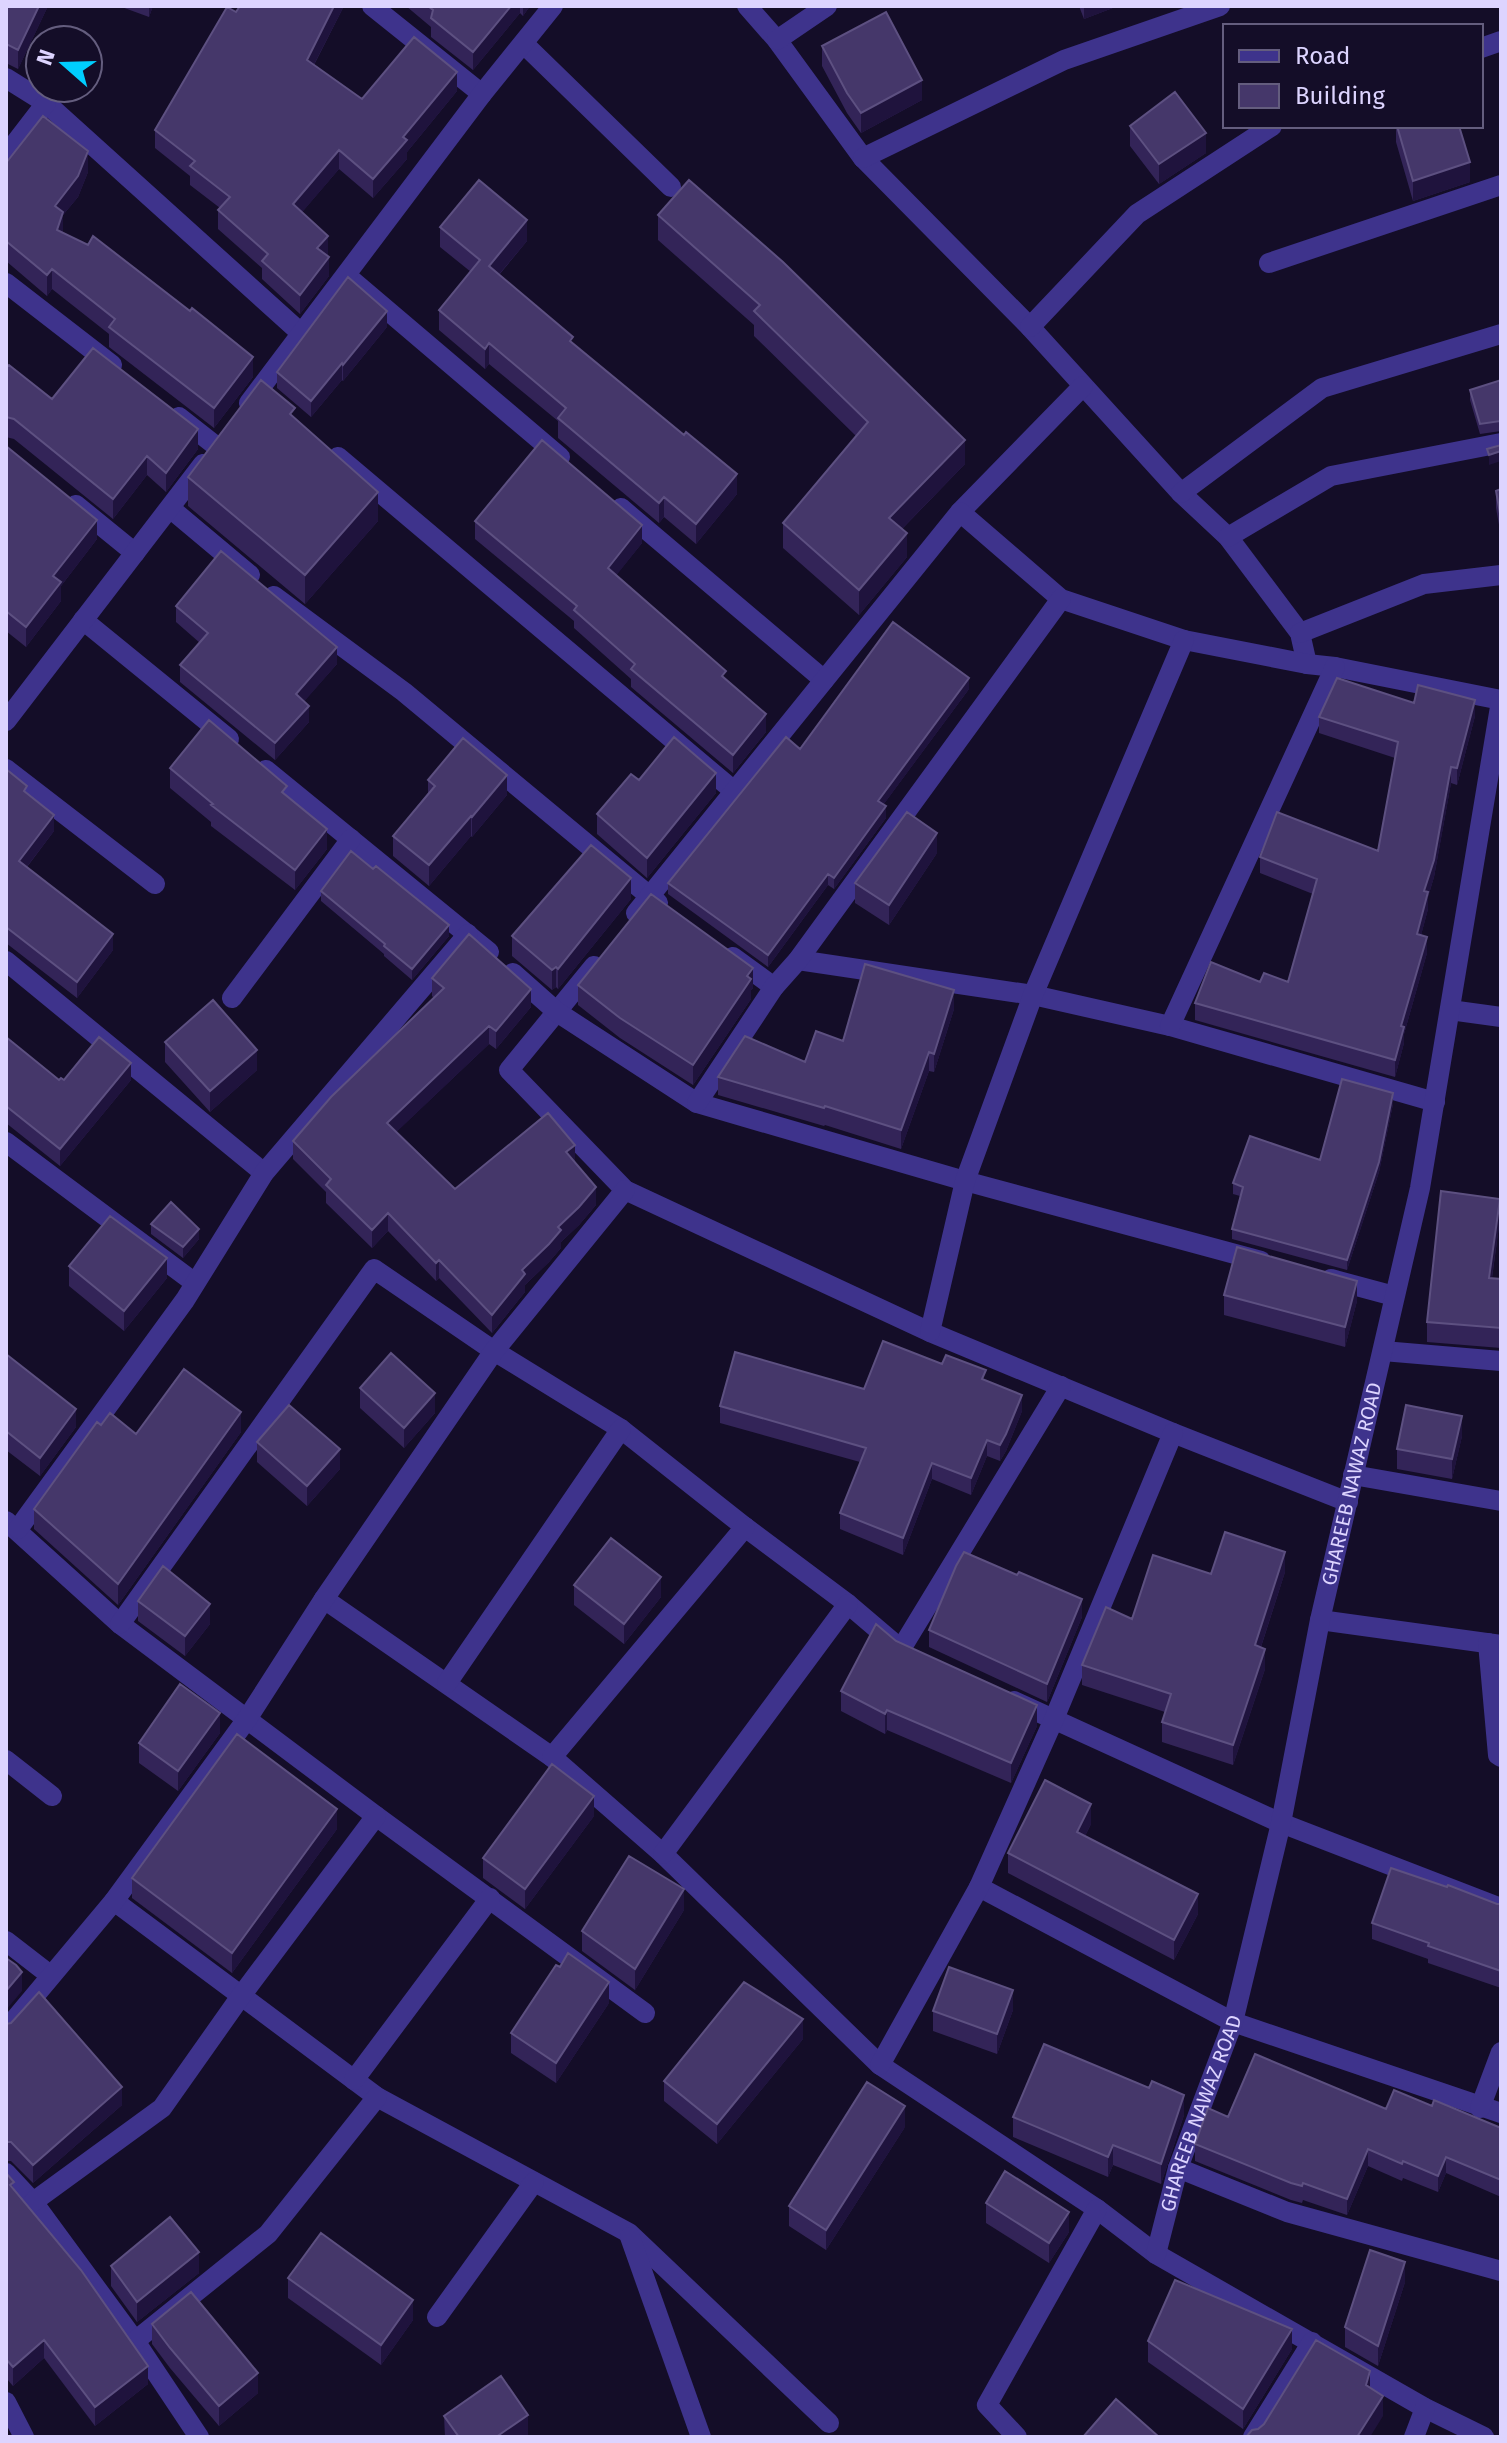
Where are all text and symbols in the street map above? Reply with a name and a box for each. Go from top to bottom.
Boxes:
north arrow [24,24,104,104]
legend [1223,24,1483,128]
text: Road [1295,42,1350,70]
text: N [30,46,61,69]
text: Building [1295,82,1385,110]
street label: GHAREEB NAWAZ ROAD [1316,1380,1387,1588]
street label: GHAREEB NAWAZ ROAD [1155,2012,1246,2214]

